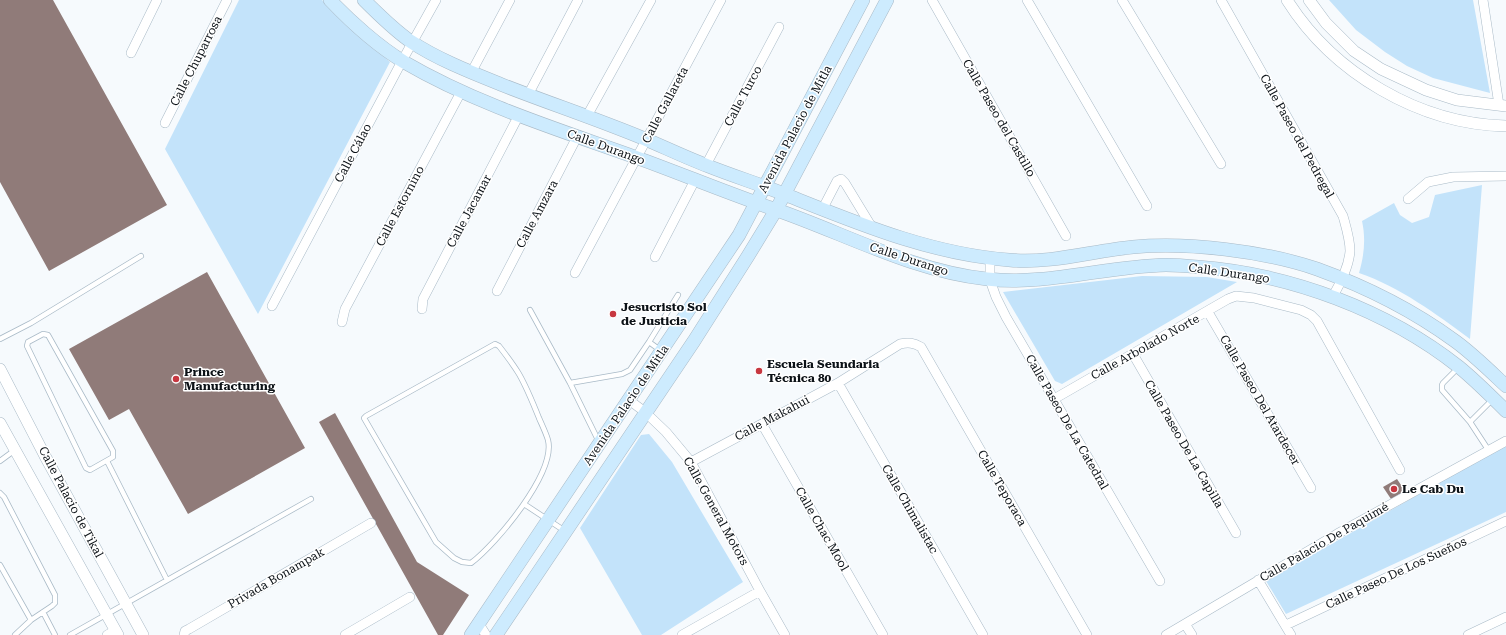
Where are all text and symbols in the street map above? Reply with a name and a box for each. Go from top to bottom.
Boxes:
street label: Calle Chuparrosa [167,13,225,108]
street label: Calle Paseo del Castillo [960,57,1038,179]
street label: Avenida Palacio de Mitla [755,62,835,195]
street label: Calle Turco [721,63,765,129]
street label: Calle Gallareta [639,64,691,146]
street label: Calle Paseo del Pedregal [1257,72,1337,201]
street label: Calle Cálao [332,121,374,185]
street label: Calle Durango [565,126,647,168]
street label: Calle Estornino [373,163,427,249]
street label: Calle Jacamar [444,172,494,250]
street label: Calle Amzara [513,177,561,250]
street label: Calle Durango [868,240,950,278]
street label: Calle Durango [1187,260,1271,286]
place label: Jesucristo Sol de Justicia [621,300,707,328]
marker: Jesucristo Sol de Justicia [608,309,618,319]
street label: Calle Arbolado Norte [1088,311,1202,383]
street label: Calle Paseo Del Atardecer [1217,332,1303,468]
street label: Avenida Palacio de Mitla [580,342,672,468]
street label: Calle Paseo De La Catedral [1023,352,1112,492]
place label: Escuela Seundaria Técnica 80 [767,357,879,385]
place label: Prince Manufacturing [184,365,276,393]
marker: Escuela Seundaria Técnica 80 [754,366,764,376]
marker: Prince Manufacturing [171,374,181,384]
street label: Calle Paseo De La Capilla [1142,377,1227,511]
street label: Calle Makahui [732,392,812,444]
street label: Calle Palacio de Tikal [36,444,106,560]
street label: Calle Teporaca [975,447,1030,529]
street label: Calle General Motors [680,454,752,568]
street label: Calle Chimalistac [879,462,941,556]
place label: Le Cab Du [1402,482,1464,496]
marker: Le Cab Du [1389,484,1399,494]
street label: Calle Chac Mool [792,485,852,574]
street label: Calle Palacio De Paquimé [1257,499,1391,585]
street label: Calle Paseo De Los Sueños [1323,534,1469,612]
street label: Privada Bonampak [225,544,327,611]

